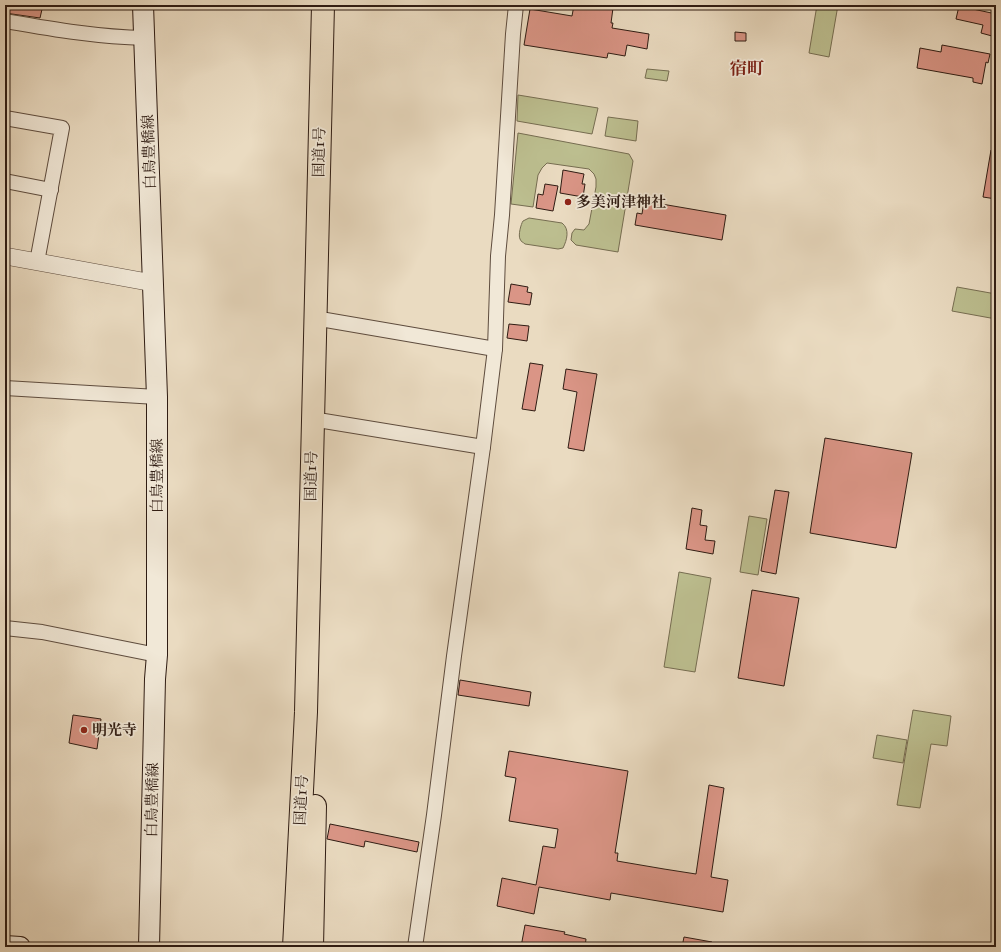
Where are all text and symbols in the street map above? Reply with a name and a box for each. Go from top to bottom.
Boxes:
district label: 宿町 [730,58,764,79]
street label: 白鳥豊橋線 [139,114,159,190]
street label: 国道1号 [310,126,328,178]
place label: 多美河津神社 [576,193,666,211]
marker: 多美河津神社 [563,197,573,207]
street label: 白鳥豊橋線 [148,438,166,514]
street label: 国道1号 [302,450,320,502]
place label: 明光寺 [92,721,137,739]
marker: 明光寺 [79,725,89,735]
street label: 白鳥豊橋線 [142,762,162,838]
street label: 国道1号 [291,774,311,826]

